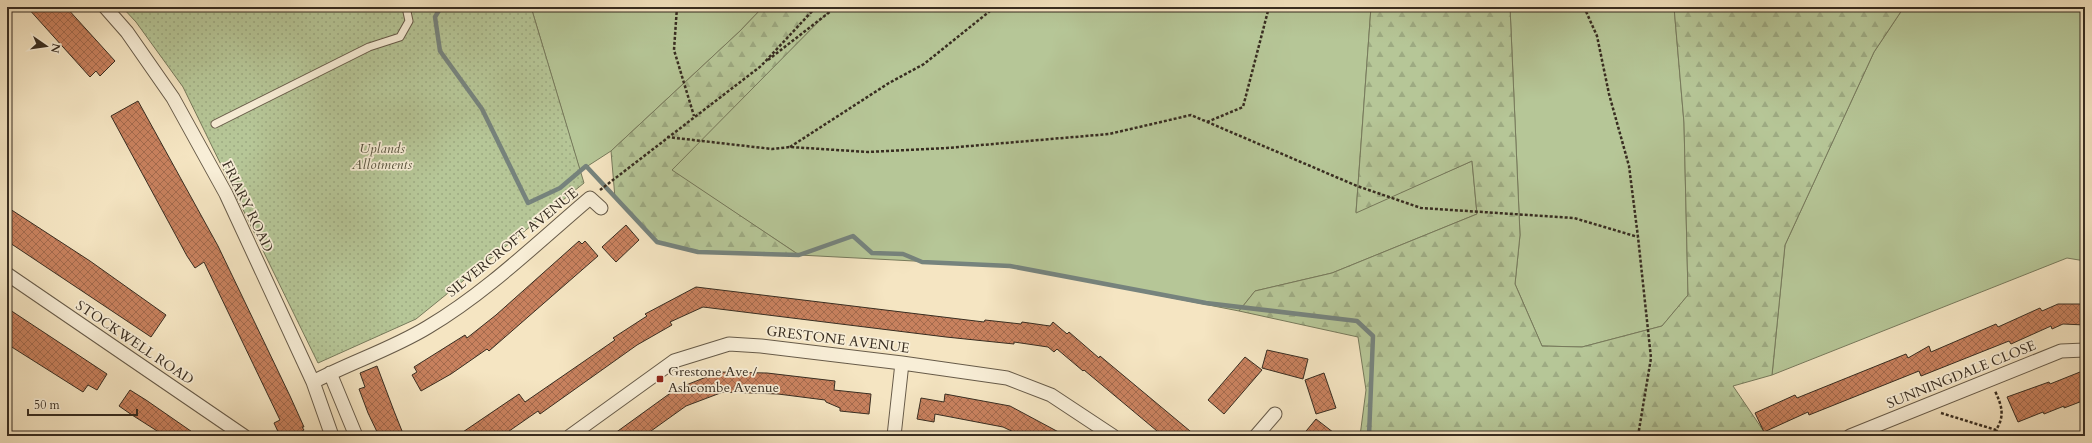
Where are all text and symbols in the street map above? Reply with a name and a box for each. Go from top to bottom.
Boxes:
north arrow [26,26,66,66]
text: N [47,42,64,55]
park label: Uplands Allotments [351,139,412,174]
street label: FRIARY ROAD [217,157,278,255]
street label: SILVERCROFT AVENUE [442,183,582,301]
street label: STOCKWELL ROAD [72,296,197,389]
street label: GRESTONE AVENUE [765,321,911,358]
street label: SUNNINGDALE CLOSE [1884,336,2039,413]
place label: Grestone Ave / Ashcombe Avenue [668,362,779,397]
marker: Grestone Ave / Ashcombe Avenue [655,374,665,384]
scale bar [28,391,137,417]
text: 50 m [34,397,61,413]

